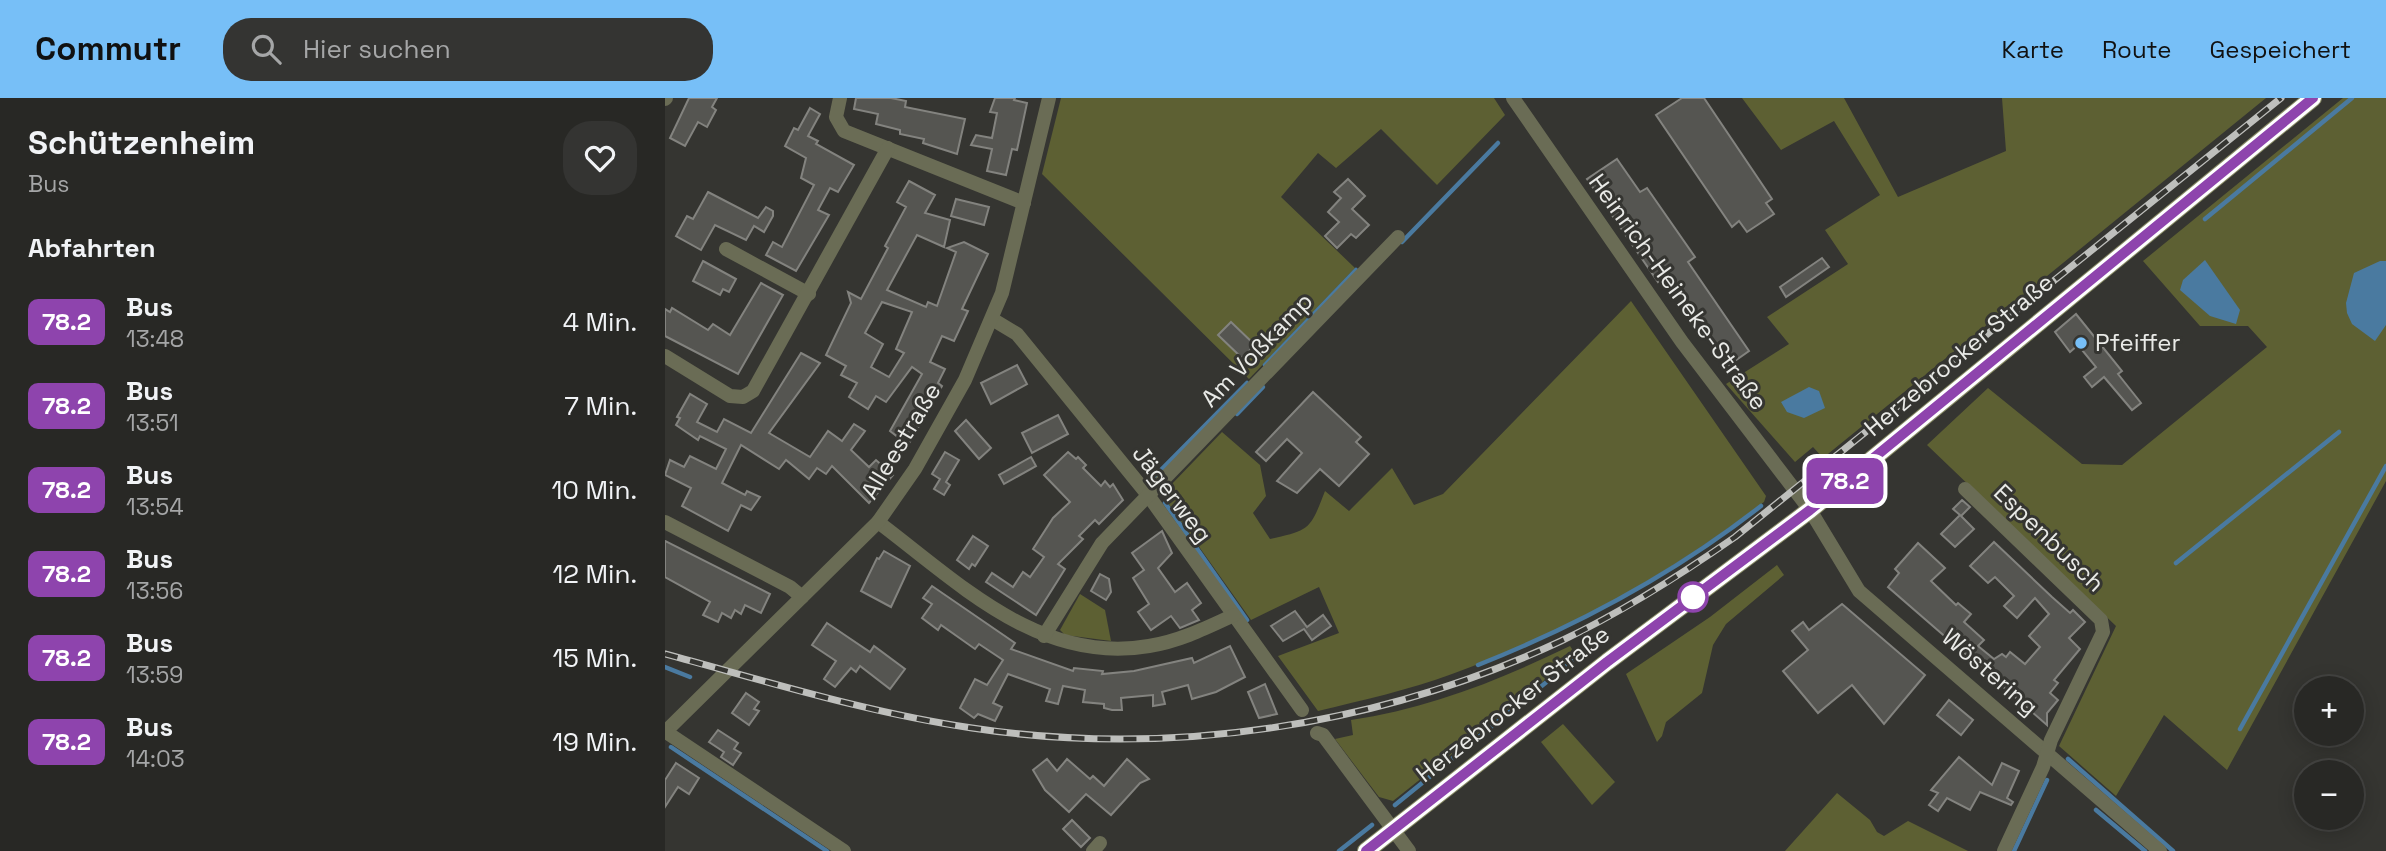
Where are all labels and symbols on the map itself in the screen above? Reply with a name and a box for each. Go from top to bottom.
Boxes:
street label: Heinrich-Heineke-Straße [1582,167,1775,416]
street label: Herzebrocker Straße [1858,266,2060,443]
street label: Am Voßkamp [1194,286,1319,414]
place label: Pfeiffer [2095,327,2181,358]
marker: Pfeiffer [2073,335,2089,351]
street label: Alleestraße [854,377,947,505]
street label: Jägerweg [1126,439,1219,549]
line badge: 78.2 [1796,458,1894,504]
street label: Espenbusch [1987,477,2111,598]
unlabelled marker [1678,582,1708,612]
street label: Herzebrocker Straße [1410,618,1616,789]
street label: Wöstering [1936,621,2045,722]

